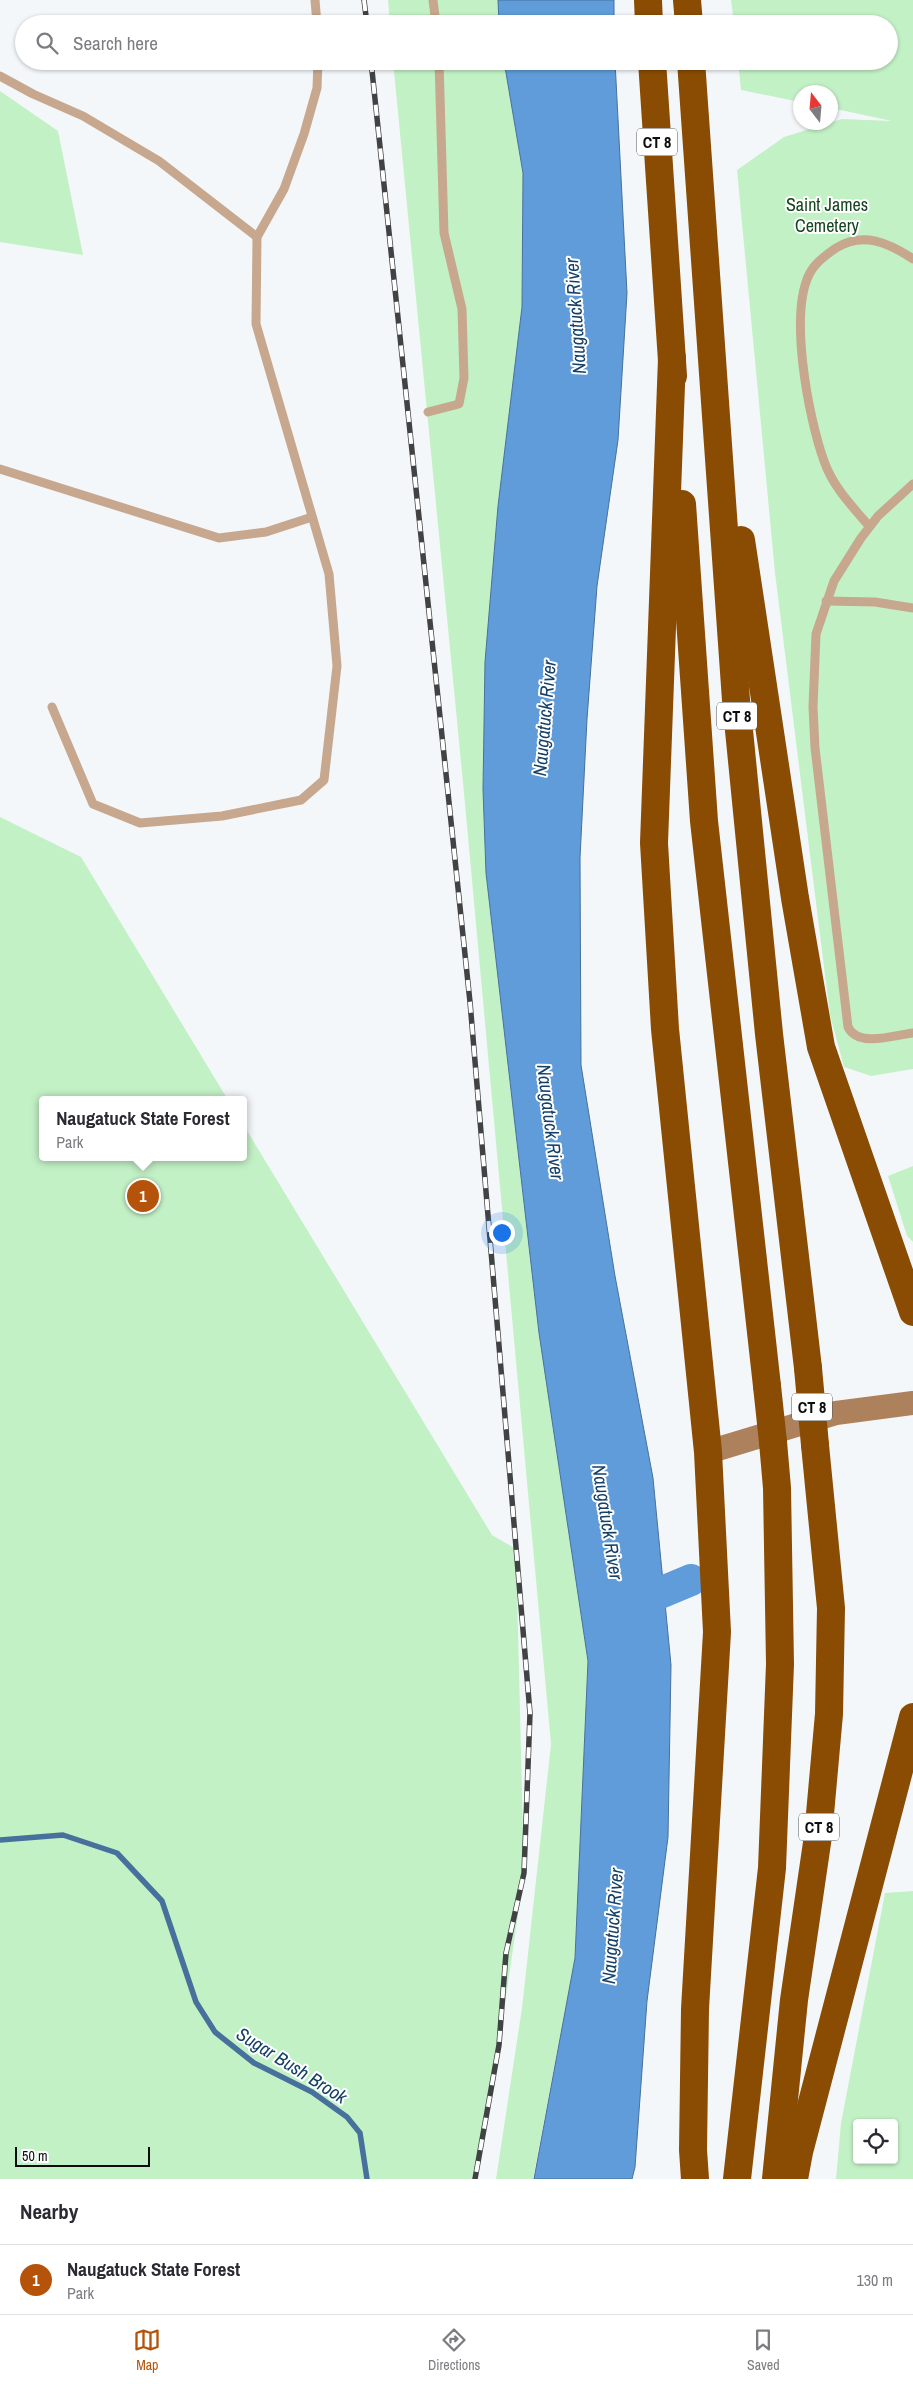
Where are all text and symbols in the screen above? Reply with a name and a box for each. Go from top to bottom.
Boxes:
search box [15,15,898,70]
icon: search [33,29,61,57]
text: Search here [73,30,158,56]
north arrow [793,85,838,130]
road number: CT 8 [637,128,677,156]
park label: Saint James Cemetery [786,192,868,238]
water label: Naugatuck River [558,256,592,375]
water label: Naugatuck River [526,658,562,777]
road number: CT 8 [717,702,757,729]
water label: Naugatuck River [531,1063,571,1182]
popup [39,1096,247,1161]
text: Naugatuck State Forest [56,1105,230,1131]
text: Park [56,1131,83,1153]
pin: 1 [127,1177,159,1215]
your location [489,1220,515,1246]
road number: CT 8 [792,1394,832,1420]
water label: Naugatuck River [586,1463,630,1582]
road number: CT 8 [799,1814,839,1840]
water label: Naugatuck River [595,1866,629,1985]
water label: Sugar Bush Brook [231,2020,354,2110]
map controls [853,2119,898,2164]
button: locate [853,2119,898,2164]
scale bar [15,2144,150,2167]
text: 50 m [22,2147,48,2165]
text: Nearby [20,2197,78,2226]
text: Naugatuck State Forest [67,2256,240,2282]
text: 1 [32,2269,40,2291]
text: 130 m [857,2269,893,2291]
text: Park [67,2282,94,2304]
tab: Map [133,2326,161,2374]
tab: Directions [428,2326,480,2374]
tab: Saved [747,2326,780,2374]

